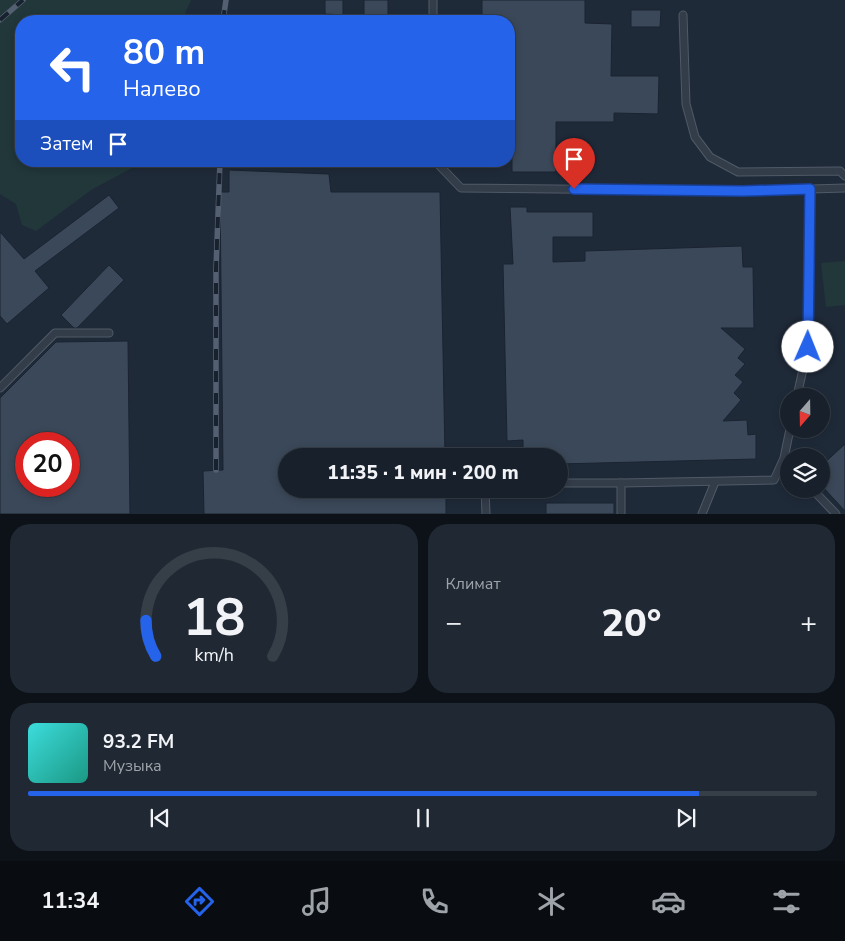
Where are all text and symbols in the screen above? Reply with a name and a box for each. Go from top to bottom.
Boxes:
text: 80 m [123,29,205,76]
icon: left [40,35,105,100]
text: Налево [123,74,201,104]
icon: arrive [104,130,132,158]
text: Затем [40,131,94,157]
pin [553,138,595,189]
icon: arrive [560,145,588,173]
position arrow [781,320,833,372]
north arrow [780,388,830,438]
map controls [780,388,830,498]
speed limit sign: 20 [15,432,80,497]
button: layers [780,448,830,498]
text: 11:35 · 1 мин · 200 m [327,460,519,486]
text: Климат [446,573,501,595]
text: 18 [183,582,245,653]
text: 20° [601,598,661,649]
text: − [446,604,462,642]
text: + [800,604,817,642]
text: km/h [194,643,233,667]
text: 93.2 FM [103,729,174,755]
text: Музыка [103,755,162,777]
icon: previous [146,804,174,832]
icon: pause [409,804,437,832]
icon: next [672,804,700,832]
icon: directions [182,884,217,919]
icon: music [299,884,334,919]
icon: phone [417,884,452,919]
icon: climate [534,884,569,919]
icon: car [651,884,686,919]
icon: filters [769,884,804,919]
text: 11:34 [41,886,99,916]

